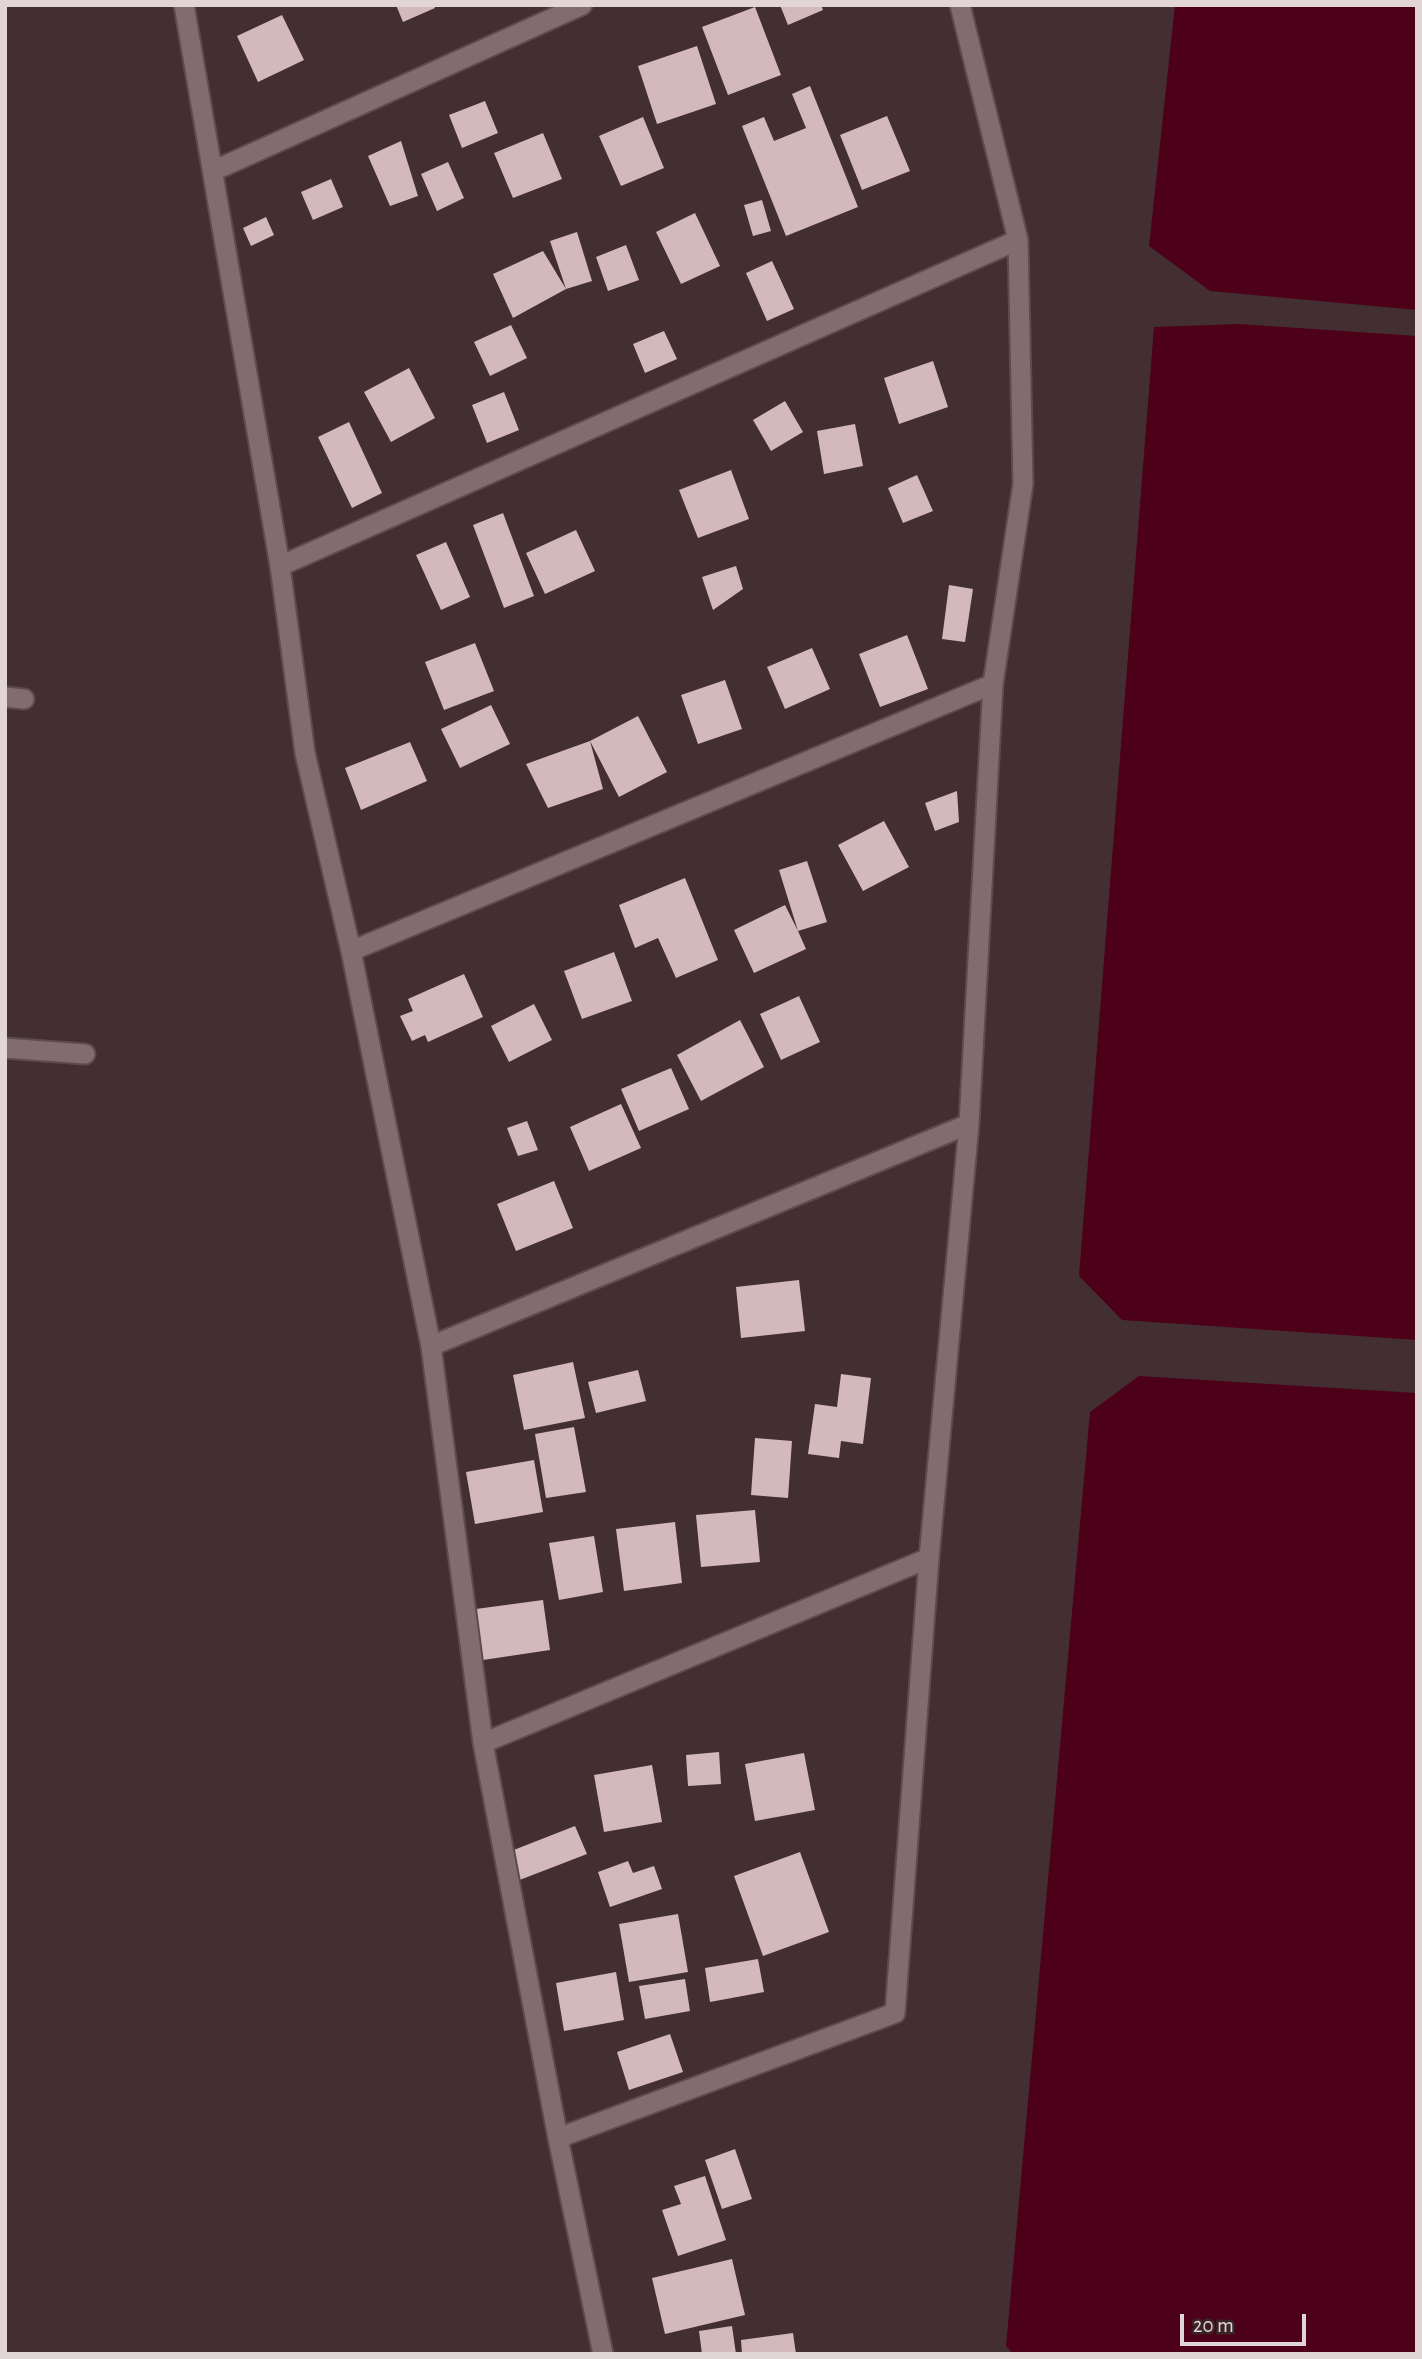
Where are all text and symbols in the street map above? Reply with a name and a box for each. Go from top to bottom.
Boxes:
scale bar [1184,2300,1310,2344]
text: 20 m [1193,2315,1234,2336]

